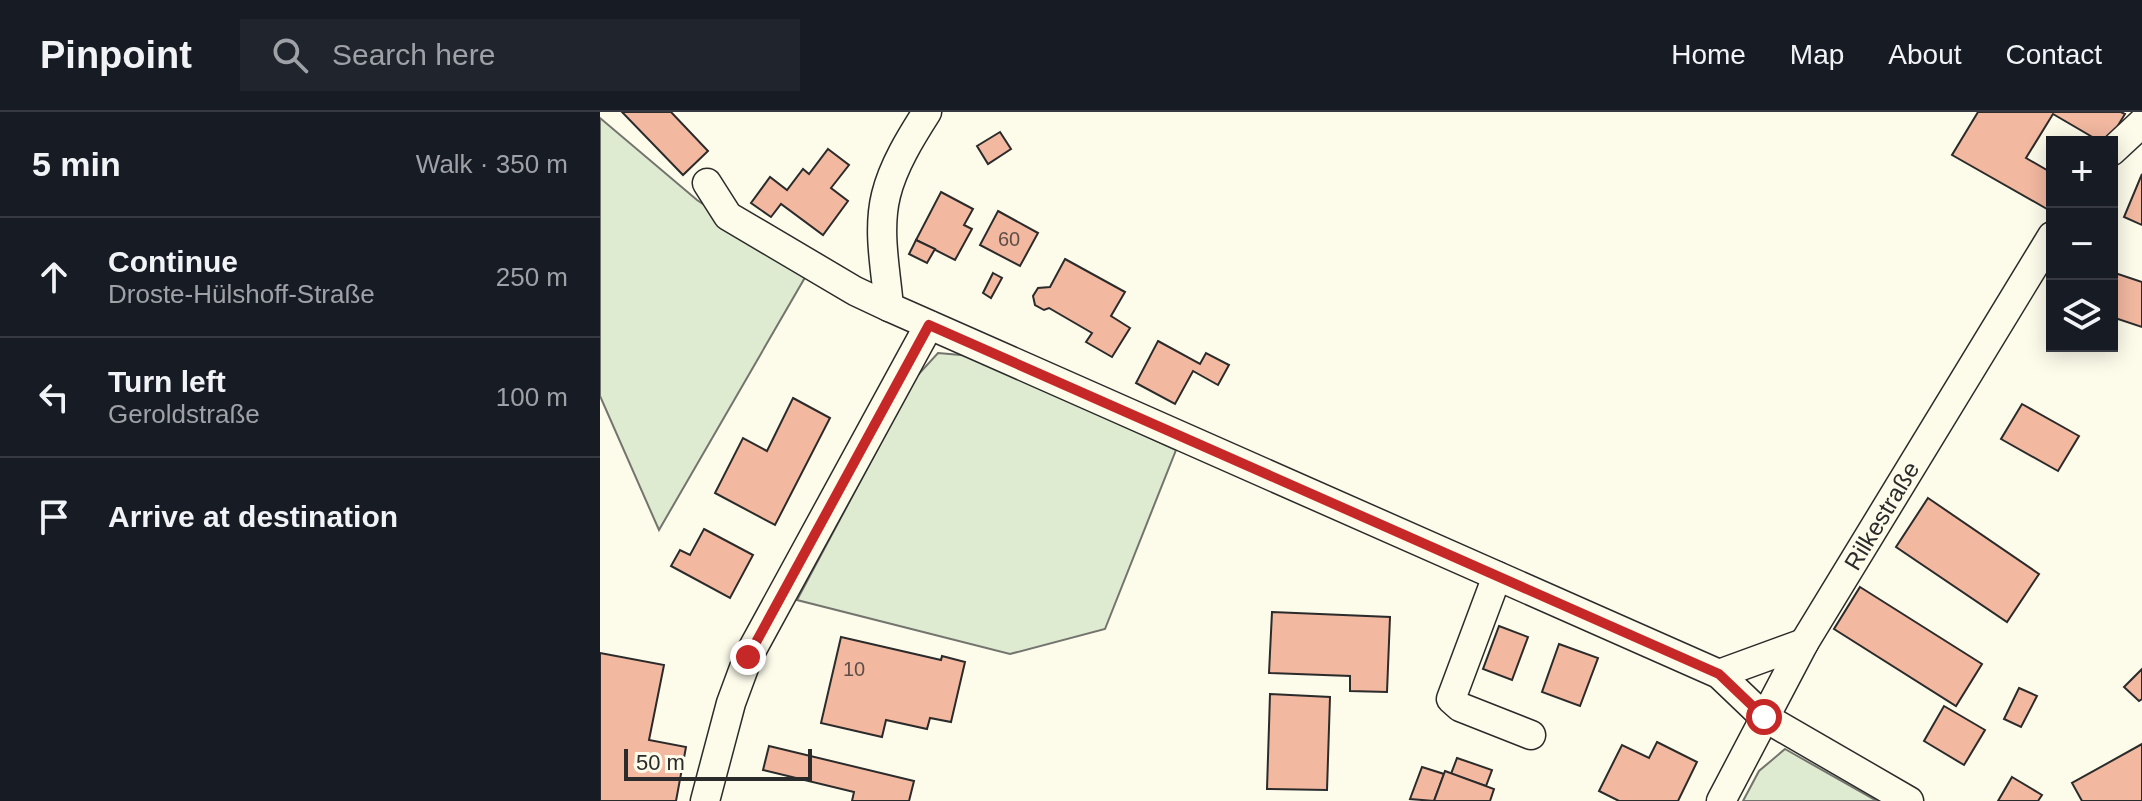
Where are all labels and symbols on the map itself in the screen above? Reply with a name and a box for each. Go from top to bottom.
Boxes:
house number: 60 [998,228,1020,250]
street label: Rilkestraße [1839,457,1924,575]
route end [730,639,766,675]
house number: 10 [843,658,865,680]
route start [1746,699,1782,735]
scale bar [624,745,812,781]

